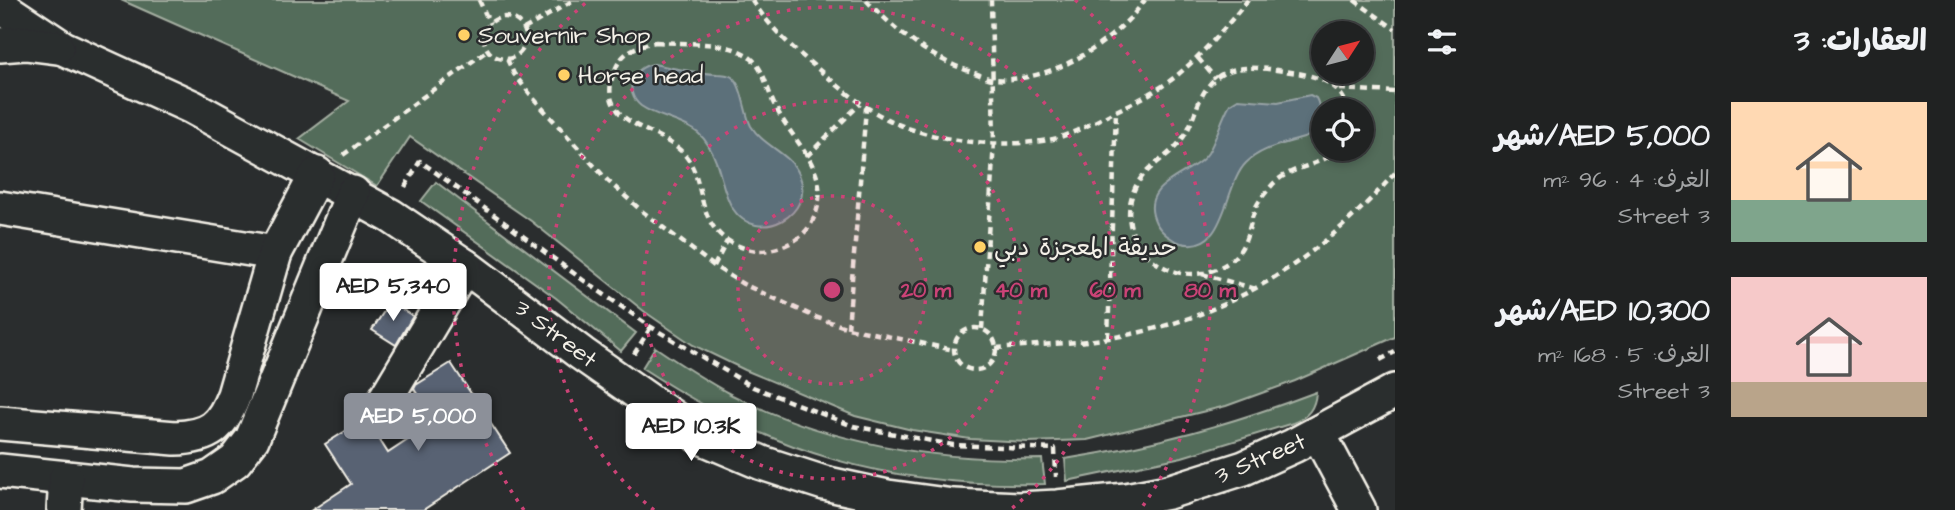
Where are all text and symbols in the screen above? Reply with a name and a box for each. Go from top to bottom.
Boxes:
place label: Souvernir Shop [478,19,650,53]
text: العقارات: 3 [1794,20,1927,62]
north arrow [1311,21,1374,84]
map controls [1311,21,1374,161]
icon: filters [1423,23,1461,61]
marker: Souvernir Shop [456,27,472,43]
place label: Horse head [578,59,703,93]
marker: Horse head [556,67,572,83]
button: locate [1311,98,1374,161]
text: AED 5,000/شهر [1495,115,1710,157]
icon: home [1787,130,1871,214]
text: الغرف: 4 · 96 m² [1543,164,1710,196]
text: 3 Street [1618,200,1710,232]
place label: حديقة المعجزة دبي [994,231,1177,268]
marker: حديقة المعجزة دبي [972,239,988,255]
pin: AED 5,340 [313,264,473,323]
text: AED 5,340 [336,270,450,302]
text: 20 m [900,276,952,305]
text: 40 m [995,276,1048,305]
text: 60 m [1089,276,1141,305]
text: 80 m [1184,276,1236,305]
centre of rings [820,278,844,302]
text: AED 10,300/شهر [1497,290,1710,332]
street label: 3 Street [507,291,604,376]
icon: home [1787,305,1871,389]
text: الغرف: 5 · 168 m² [1538,339,1710,371]
text: 3 Street [1618,375,1710,407]
pin: AED 5,000 [338,393,498,453]
text: AED 5,000 [360,400,476,432]
pin: AED 10.3K [611,404,771,463]
text: AED 10.3K [642,410,740,442]
street label: 3 Street [1210,424,1311,493]

